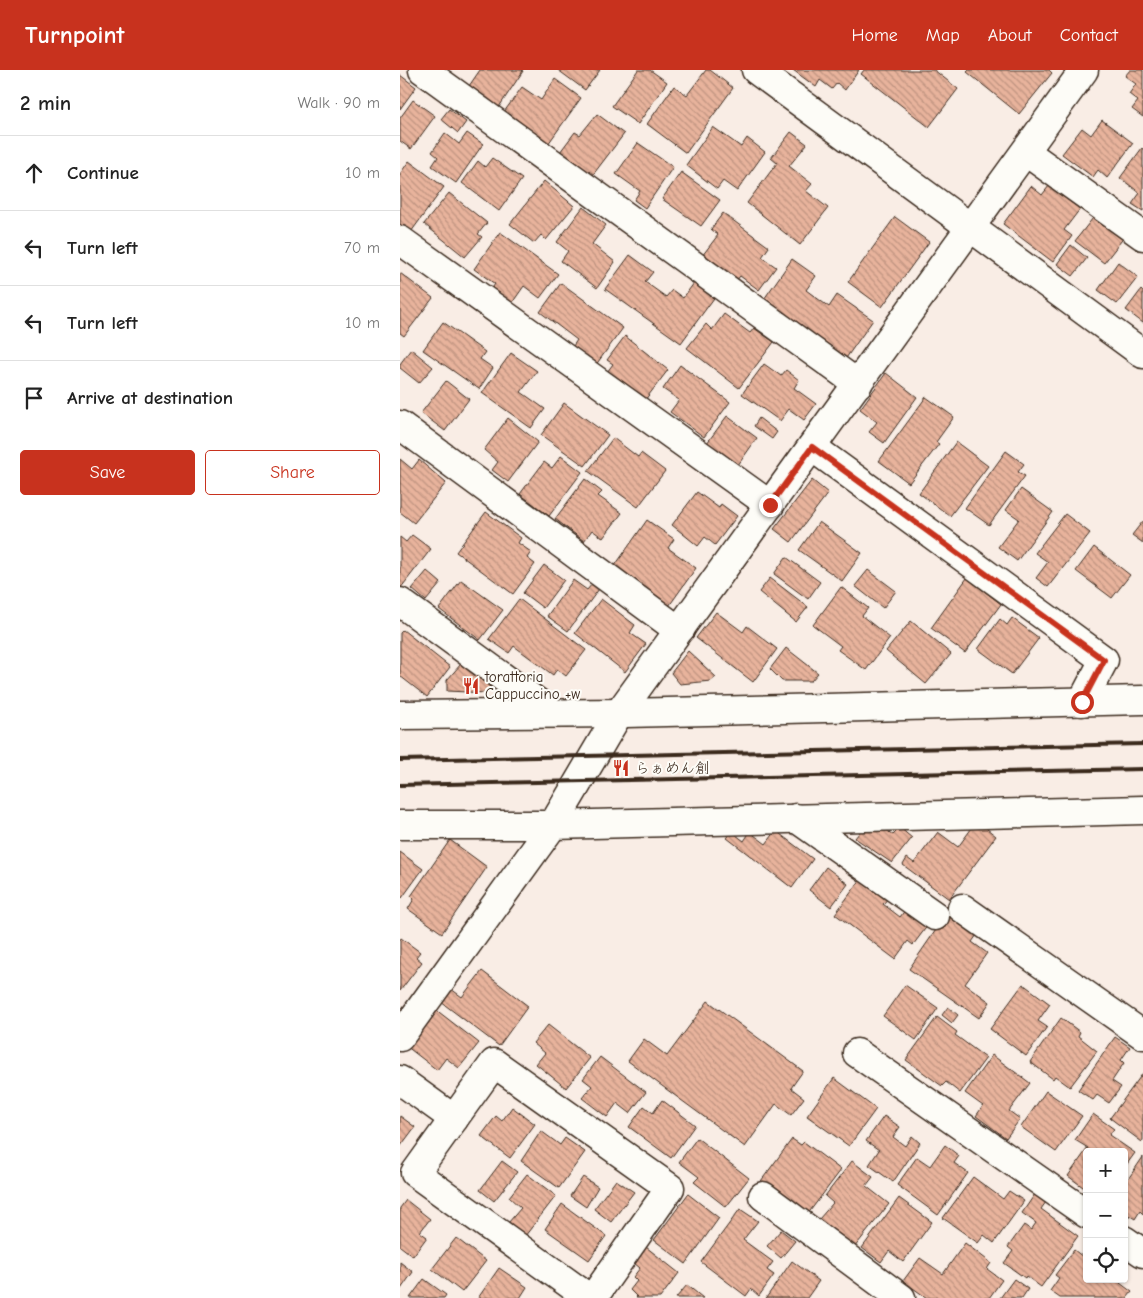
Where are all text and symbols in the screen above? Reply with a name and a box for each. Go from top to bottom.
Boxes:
text: Turnpoint [25,21,124,49]
text: Home [851,25,898,46]
text: Map [926,25,960,46]
text: About [988,25,1032,46]
text: Contact [1060,25,1118,46]
text: 2 min [20,91,71,115]
text: Walk · 90 m [297,94,380,112]
icon: ahead [20,159,48,187]
text: Continue [67,162,139,184]
text: 10 m [345,164,380,182]
icon: left [20,234,48,262]
text: Turn left [67,237,138,259]
text: 70 m [344,239,380,257]
icon: left [20,309,48,337]
text: Turn left [67,312,138,334]
text: 10 m [345,314,380,332]
icon: arrive [20,384,48,412]
text: Arrive at destination [67,387,233,409]
button: Save [20,450,195,495]
button: Share [205,450,380,495]
route end [759,494,782,517]
place label: torattoria Cappuccino +w [484,668,580,703]
restaurant icon: torattoria Cappuccino +w [461,676,481,696]
route start [1071,691,1094,714]
restaurant icon: らぁめん創 [611,758,631,778]
place label: らぁめん創 [635,759,710,777]
map controls [1083,1148,1128,1283]
button: + [1083,1148,1128,1193]
button: − [1083,1193,1128,1238]
button: locate [1083,1238,1128,1283]

